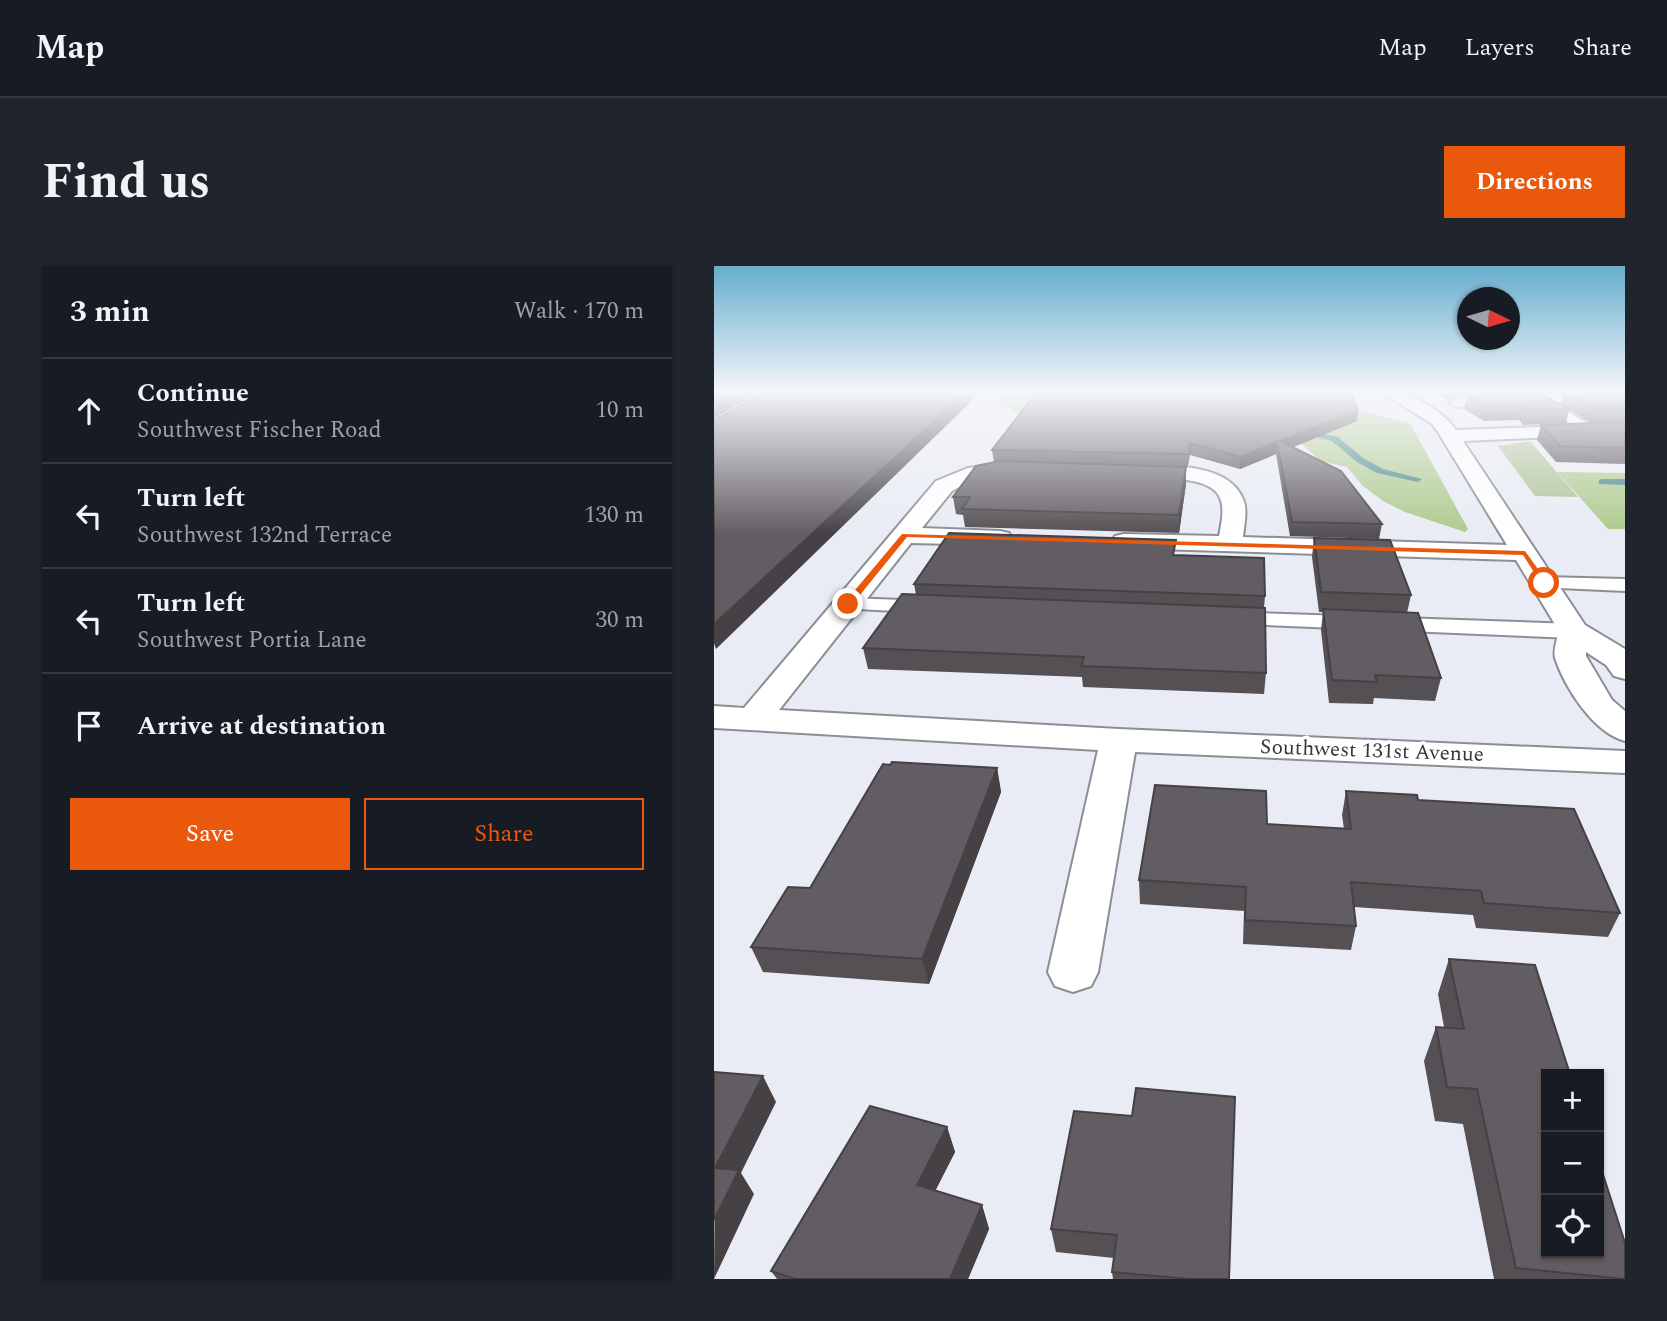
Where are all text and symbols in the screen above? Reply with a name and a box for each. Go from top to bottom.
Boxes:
text: Map [35,23,104,73]
text: Map [1378,30,1427,66]
text: Layers [1465,30,1535,66]
text: Share [1573,30,1632,66]
text: Find us [42,145,210,220]
button: Directions [1444,146,1625,218]
north arrow [1457,287,1520,350]
text: 3 min [70,289,150,335]
text: Walk · 170 m [514,294,644,329]
text: Continue [137,373,249,413]
icon: ahead [70,392,108,430]
text: 10 m [595,393,644,428]
text: Southwest Fischer Road [137,413,382,448]
text: Turn left [137,478,245,518]
icon: left [70,497,108,535]
text: 130 m [584,498,644,533]
text: Southwest 132nd Terrace [137,518,392,553]
route start [1528,567,1559,598]
text: Turn left [137,583,245,623]
route end [832,588,863,619]
icon: left [70,602,108,640]
text: 30 m [595,603,644,638]
text: Southwest Portia Lane [137,623,367,658]
text: Arrive at destination [137,706,386,746]
icon: arrive [70,707,108,745]
street label: Southwest 131st Avenue [1259,731,1485,771]
button: Save [70,798,350,870]
button: Share [364,798,644,870]
map controls [1541,1069,1604,1258]
button: + [1541,1069,1604,1132]
button: − [1541,1132,1604,1195]
button: locate [1541,1195,1604,1258]

